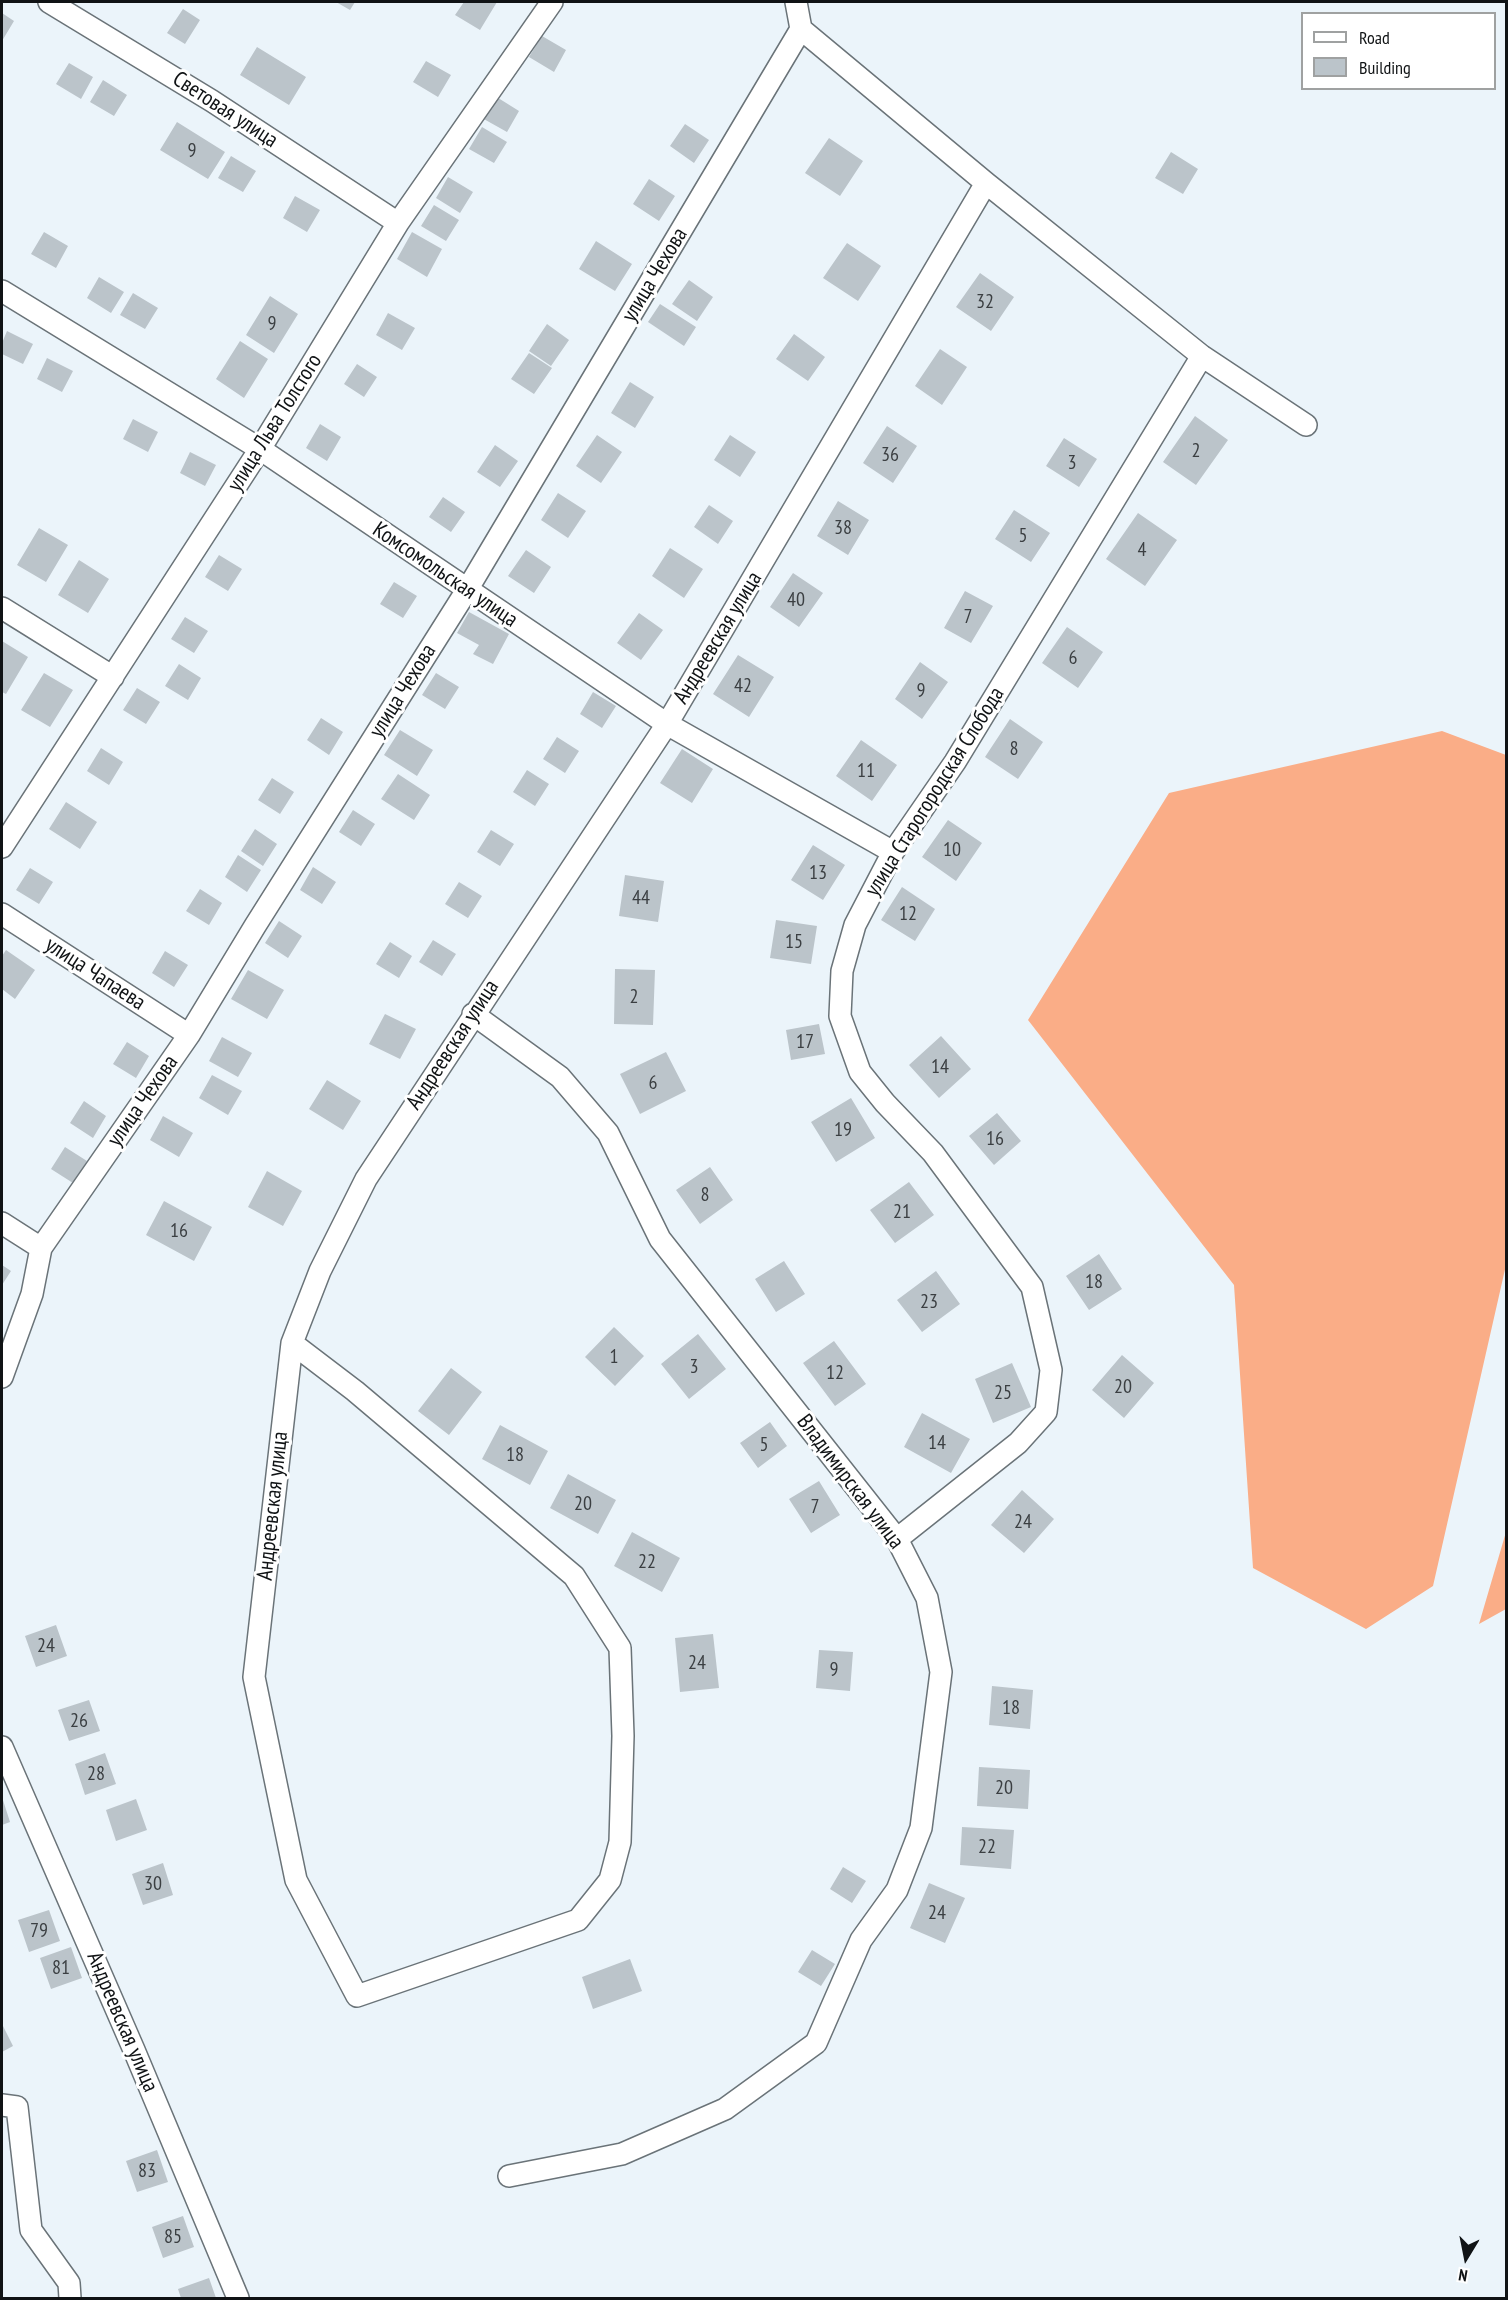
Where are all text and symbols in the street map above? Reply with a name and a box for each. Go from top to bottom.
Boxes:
legend [1301,12,1496,90]
text: Road [1359,26,1390,49]
text: Building [1359,56,1411,79]
street label: Световая улица [167,66,283,154]
house number: 9 [188,139,196,163]
street label: улица Чехова [617,223,693,327]
house number: 32 [976,290,994,314]
house number: 9 [268,312,276,336]
street label: улица Льва Толстого [222,349,328,497]
house number: 2 [1192,439,1200,463]
house number: 36 [881,443,899,467]
house number: 3 [1068,451,1076,475]
house number: 38 [834,516,852,540]
street label: Комсомольская улица [367,517,523,633]
house number: 5 [1019,524,1027,548]
house number: 4 [1138,538,1146,562]
street label: Андреевская улица [668,567,768,709]
house number: 40 [787,588,805,612]
house number: 7 [964,605,972,629]
street label: улица Чехова [364,639,442,743]
house number: 6 [1069,646,1077,670]
house number: 42 [734,674,752,698]
house number: 9 [917,679,925,703]
street label: улица Старогородская Слобода [860,683,1010,901]
house number: 8 [1010,737,1018,761]
house number: 11 [857,759,875,783]
house number: 10 [943,838,961,862]
house number: 13 [809,861,827,885]
house number: 44 [632,886,650,910]
house number: 12 [899,902,917,926]
house number: 15 [785,930,803,954]
street label: улица Чапаева [40,932,150,1016]
street label: Андреевская улица [401,975,505,1115]
house number: 2 [630,985,638,1009]
house number: 17 [796,1030,814,1054]
street label: улица Чехова [102,1050,184,1152]
house number: 14 [931,1055,949,1079]
house number: 6 [649,1071,657,1095]
house number: 19 [834,1118,852,1142]
house number: 16 [986,1127,1004,1151]
house number: 8 [701,1183,709,1207]
house number: 21 [893,1200,911,1224]
house number: 16 [170,1219,188,1243]
house number: 18 [1085,1270,1103,1294]
house number: 23 [920,1290,938,1314]
house number: 1 [610,1345,618,1369]
house number: 3 [690,1355,698,1379]
house number: 12 [826,1361,844,1385]
house number: 20 [1114,1375,1132,1399]
house number: 25 [994,1381,1012,1405]
street label: Владимирская улица [791,1410,909,1554]
street label: Андреевская улица [252,1430,294,1582]
house number: 14 [928,1431,946,1455]
house number: 5 [760,1433,768,1457]
house number: 18 [506,1443,524,1467]
house number: 20 [574,1492,592,1516]
house number: 7 [811,1495,819,1519]
house number: 24 [1014,1510,1032,1534]
house number: 22 [638,1550,656,1574]
house number: 24 [37,1634,55,1658]
house number: 24 [688,1651,706,1675]
house number: 9 [830,1658,838,1682]
house number: 18 [1002,1696,1020,1720]
house number: 26 [70,1709,88,1733]
house number: 28 [87,1762,105,1786]
house number: 20 [995,1776,1013,1800]
house number: 22 [978,1835,996,1859]
house number: 30 [144,1872,162,1896]
house number: 24 [928,1901,946,1925]
house number: 79 [30,1919,48,1943]
street label: Андреевская улица [81,1948,163,2096]
house number: 81 [52,1956,70,1980]
house number: 83 [138,2159,156,2183]
house number: 85 [164,2225,182,2249]
north arrow [1436,2228,1496,2288]
text: N [1457,2265,1469,2286]

